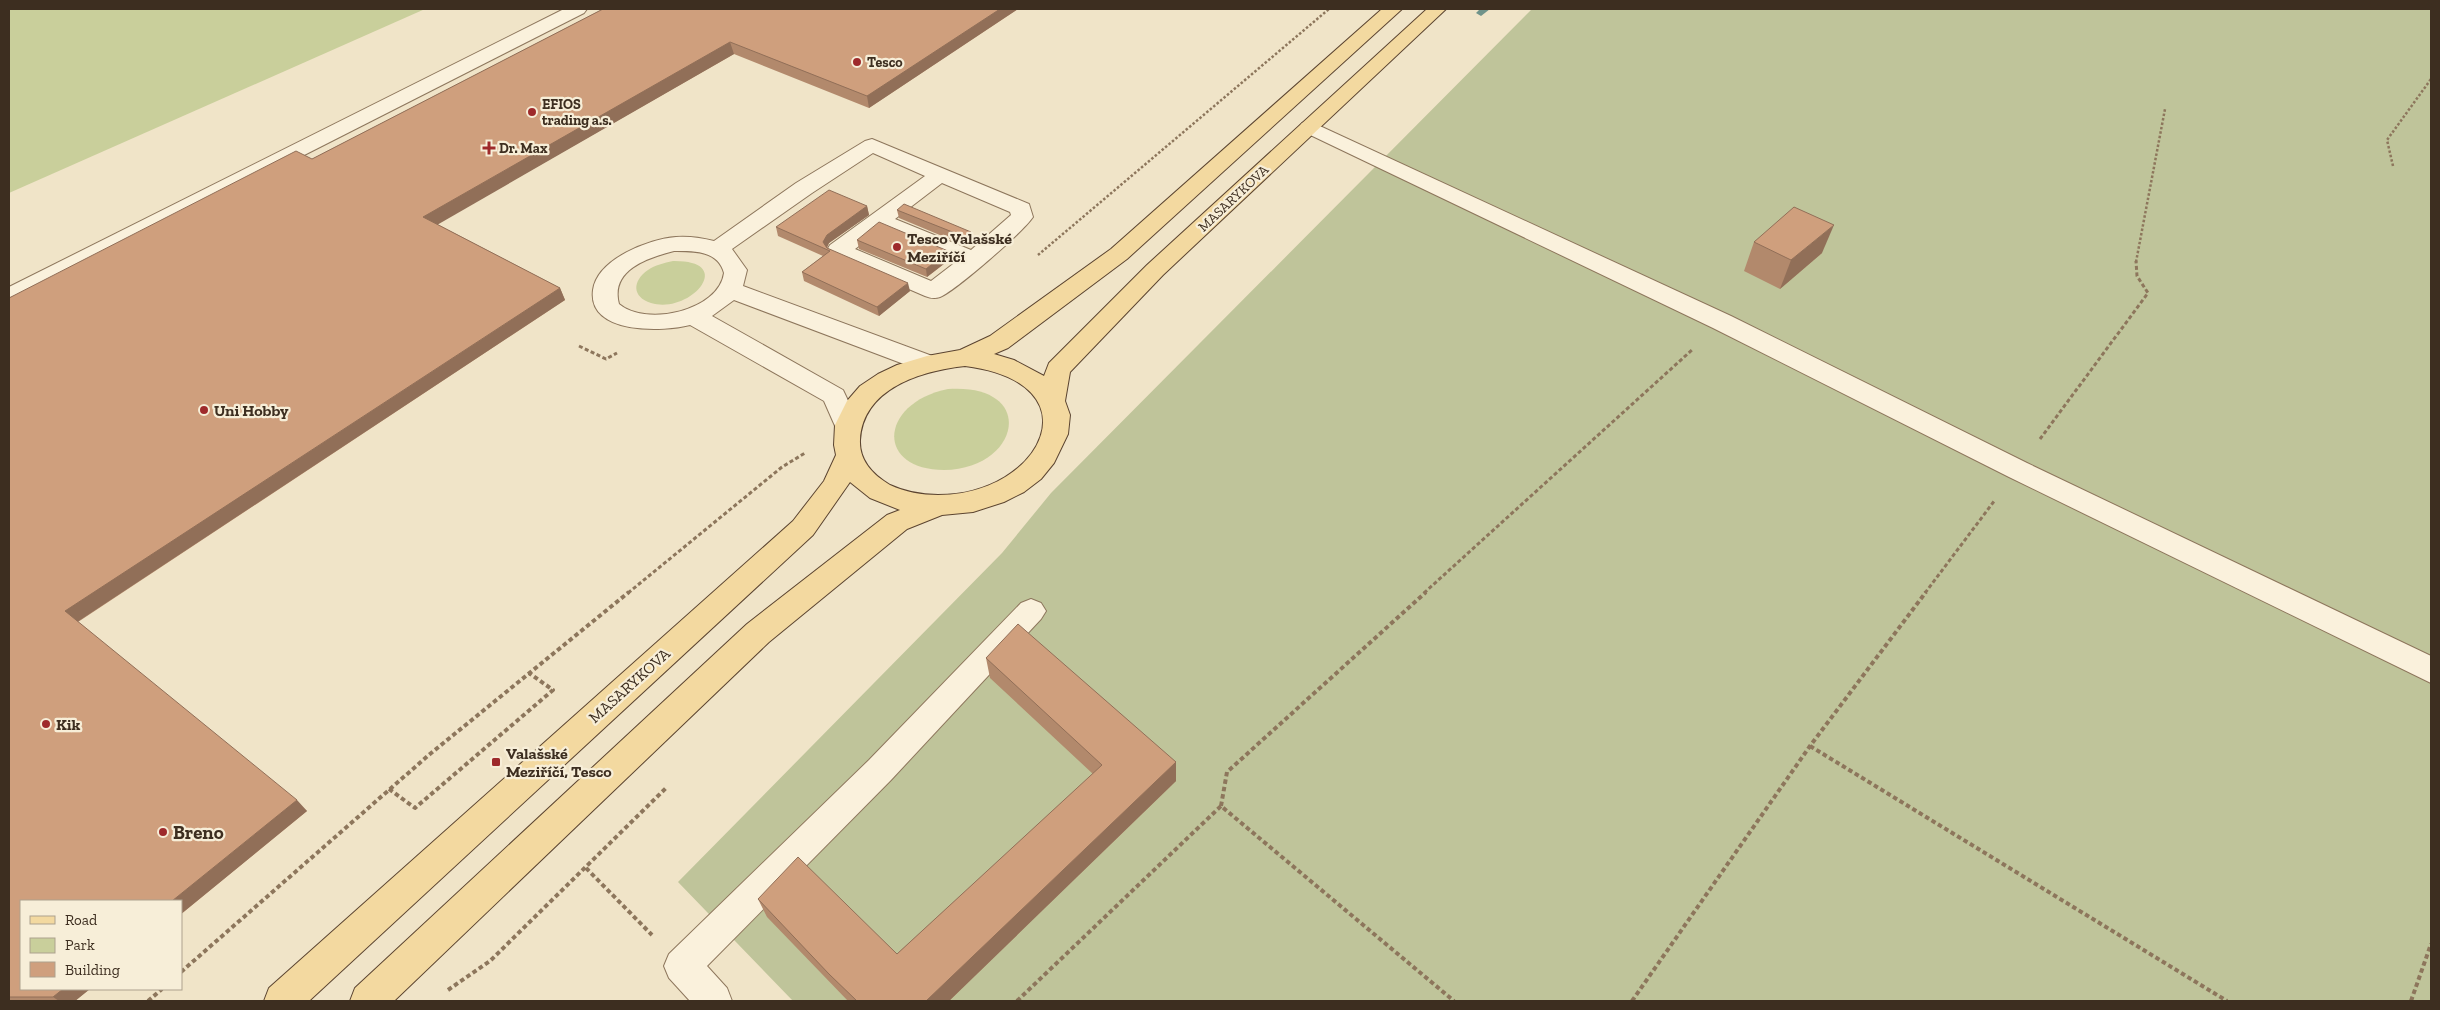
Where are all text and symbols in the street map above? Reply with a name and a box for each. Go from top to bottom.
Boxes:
place label: Tesco [867,54,903,71]
marker: Tesco [851,56,863,68]
place label: EFIOS trading a.s. [542,96,612,129]
marker: EFIOS trading a.s. [526,106,538,118]
place label: Dr. Max [499,140,548,157]
marker: Dr. Max [483,142,495,154]
street label: MASARYKOVA [1195,161,1273,235]
place label: Tesco Valašské Meziříčí [907,229,1012,266]
marker: Tesco Valašské Meziříčí [891,241,903,253]
place label: Uni Hobby [214,401,289,420]
marker: Uni Hobby [198,404,210,416]
street label: MASARYKOVA [585,643,674,727]
place label: Kik [56,715,81,734]
marker: Kik [40,718,52,730]
place label: Valašské Meziříčí, Tesco [506,744,612,781]
marker: Valašské Meziříčí, Tesco [490,756,502,768]
place label: Breno [173,821,224,844]
marker: Breno [157,826,169,838]
legend [20,900,182,990]
text: Road [65,911,98,929]
text: Park [65,936,95,954]
text: Building [65,961,120,979]

